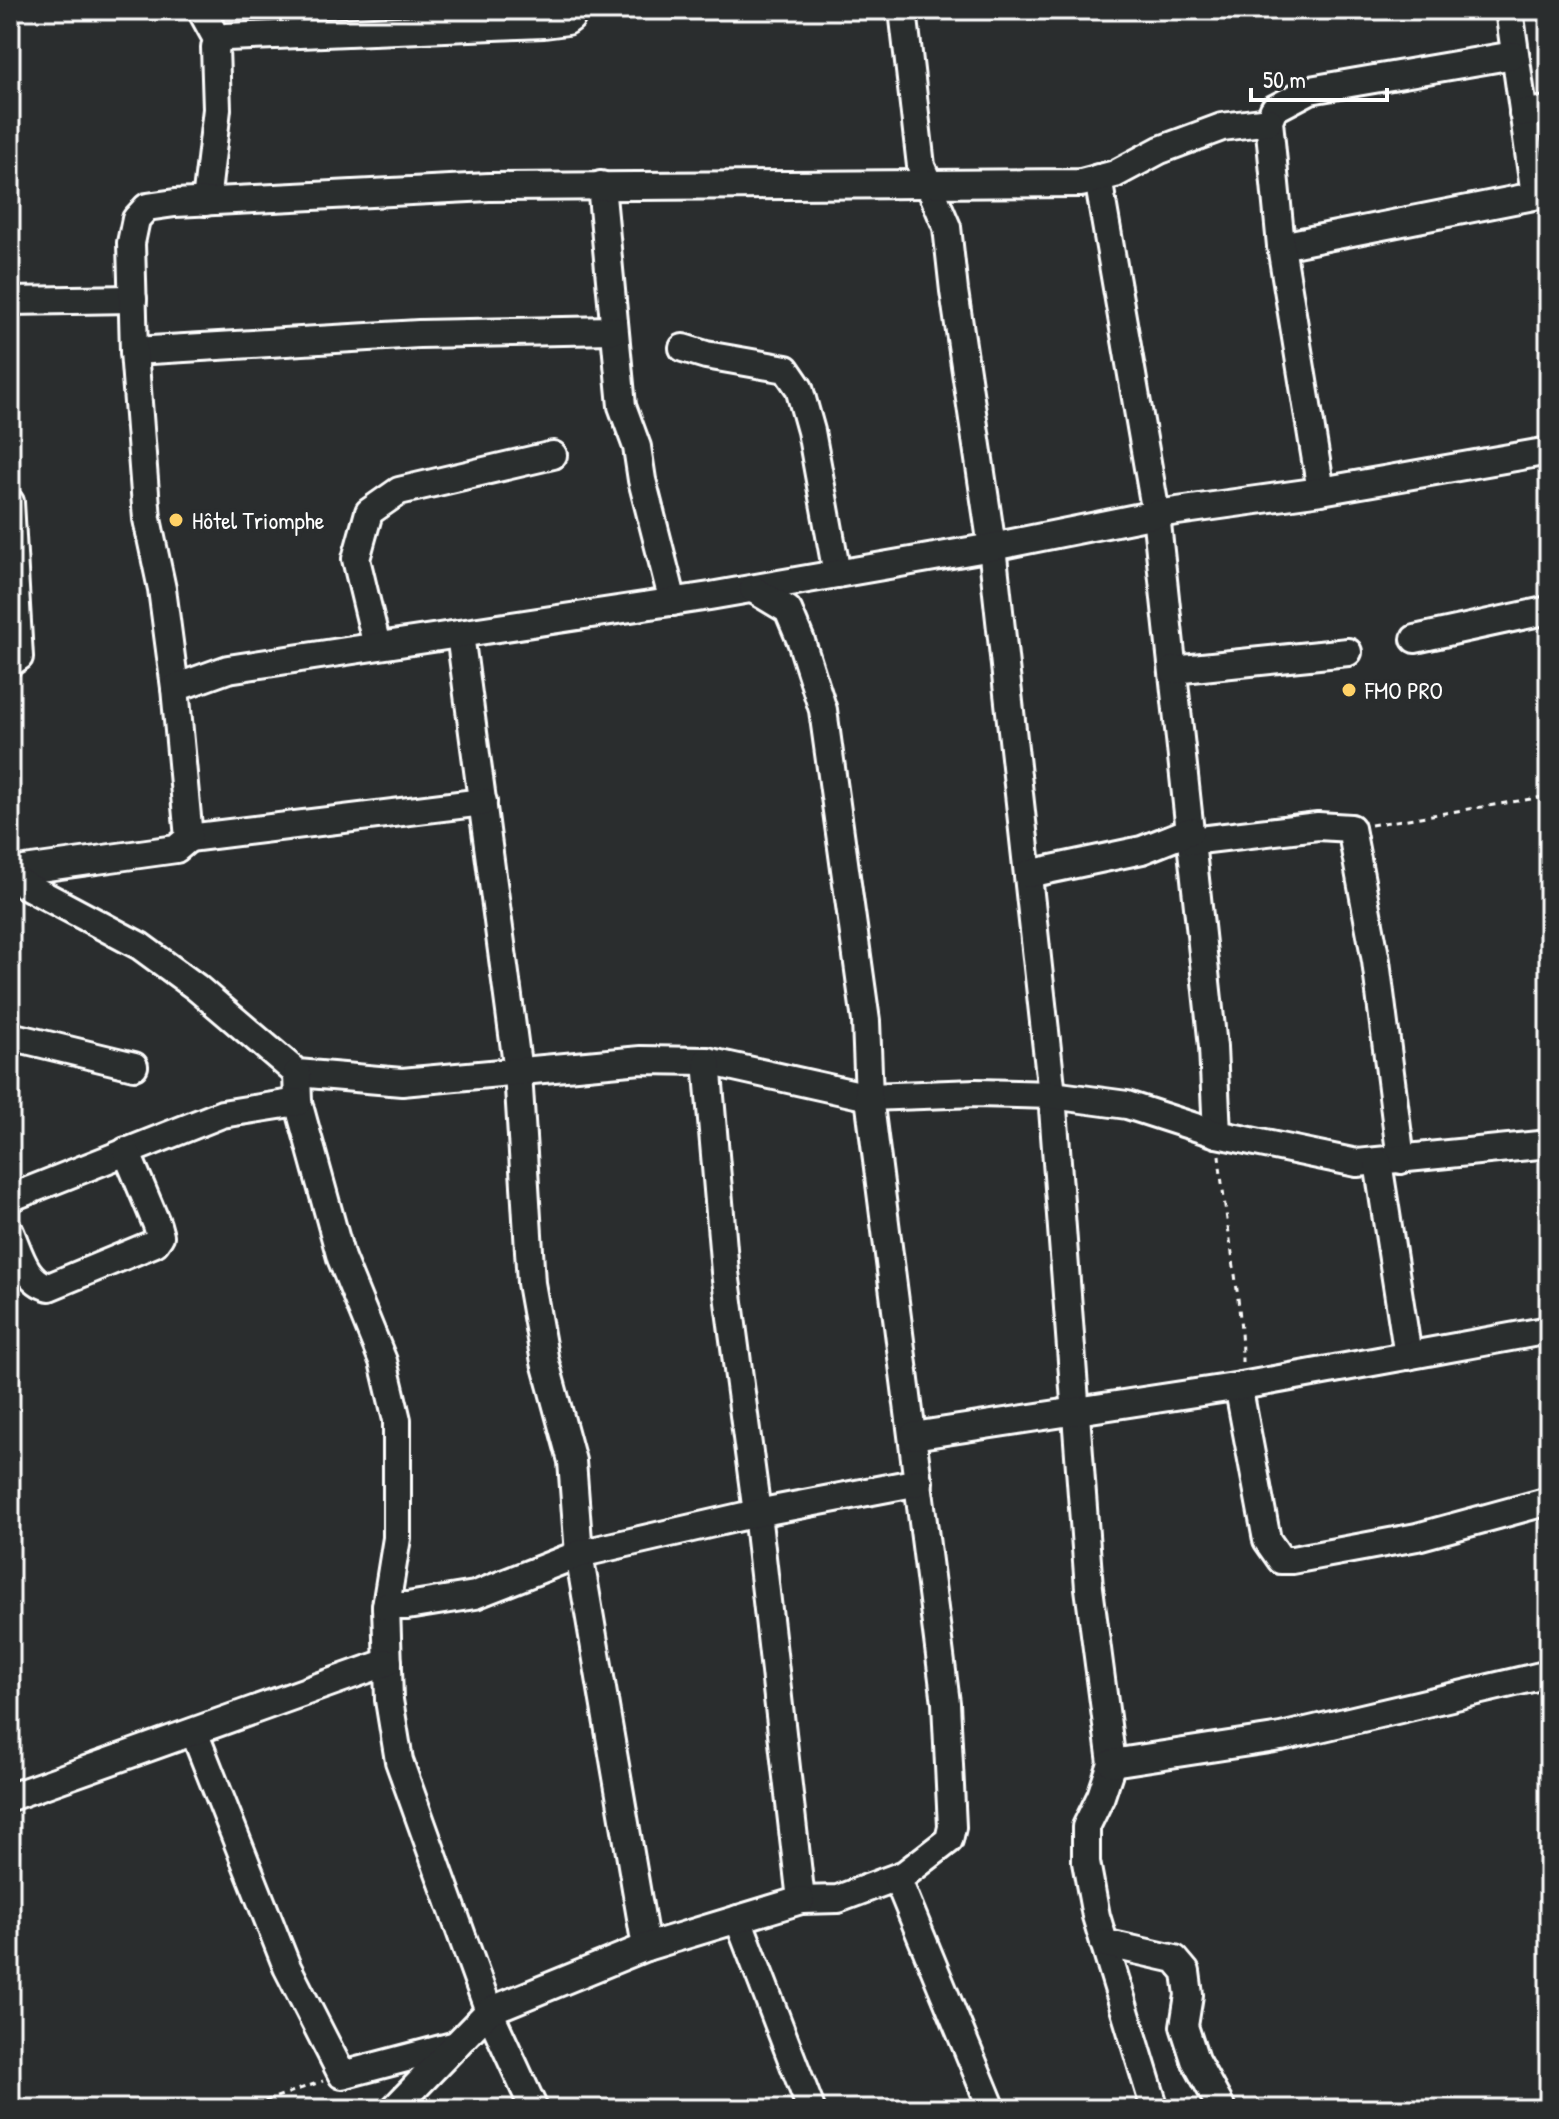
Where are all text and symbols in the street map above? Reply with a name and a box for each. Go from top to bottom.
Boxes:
scale bar [1251,52,1387,102]
text: 50 m [1263,63,1306,95]
place label: Hôtel Triomphe [192,504,325,536]
marker: Hôtel Triomphe [167,511,185,529]
place label: FMO PRO [1364,674,1443,706]
marker: FMO PRO [1340,681,1358,699]

